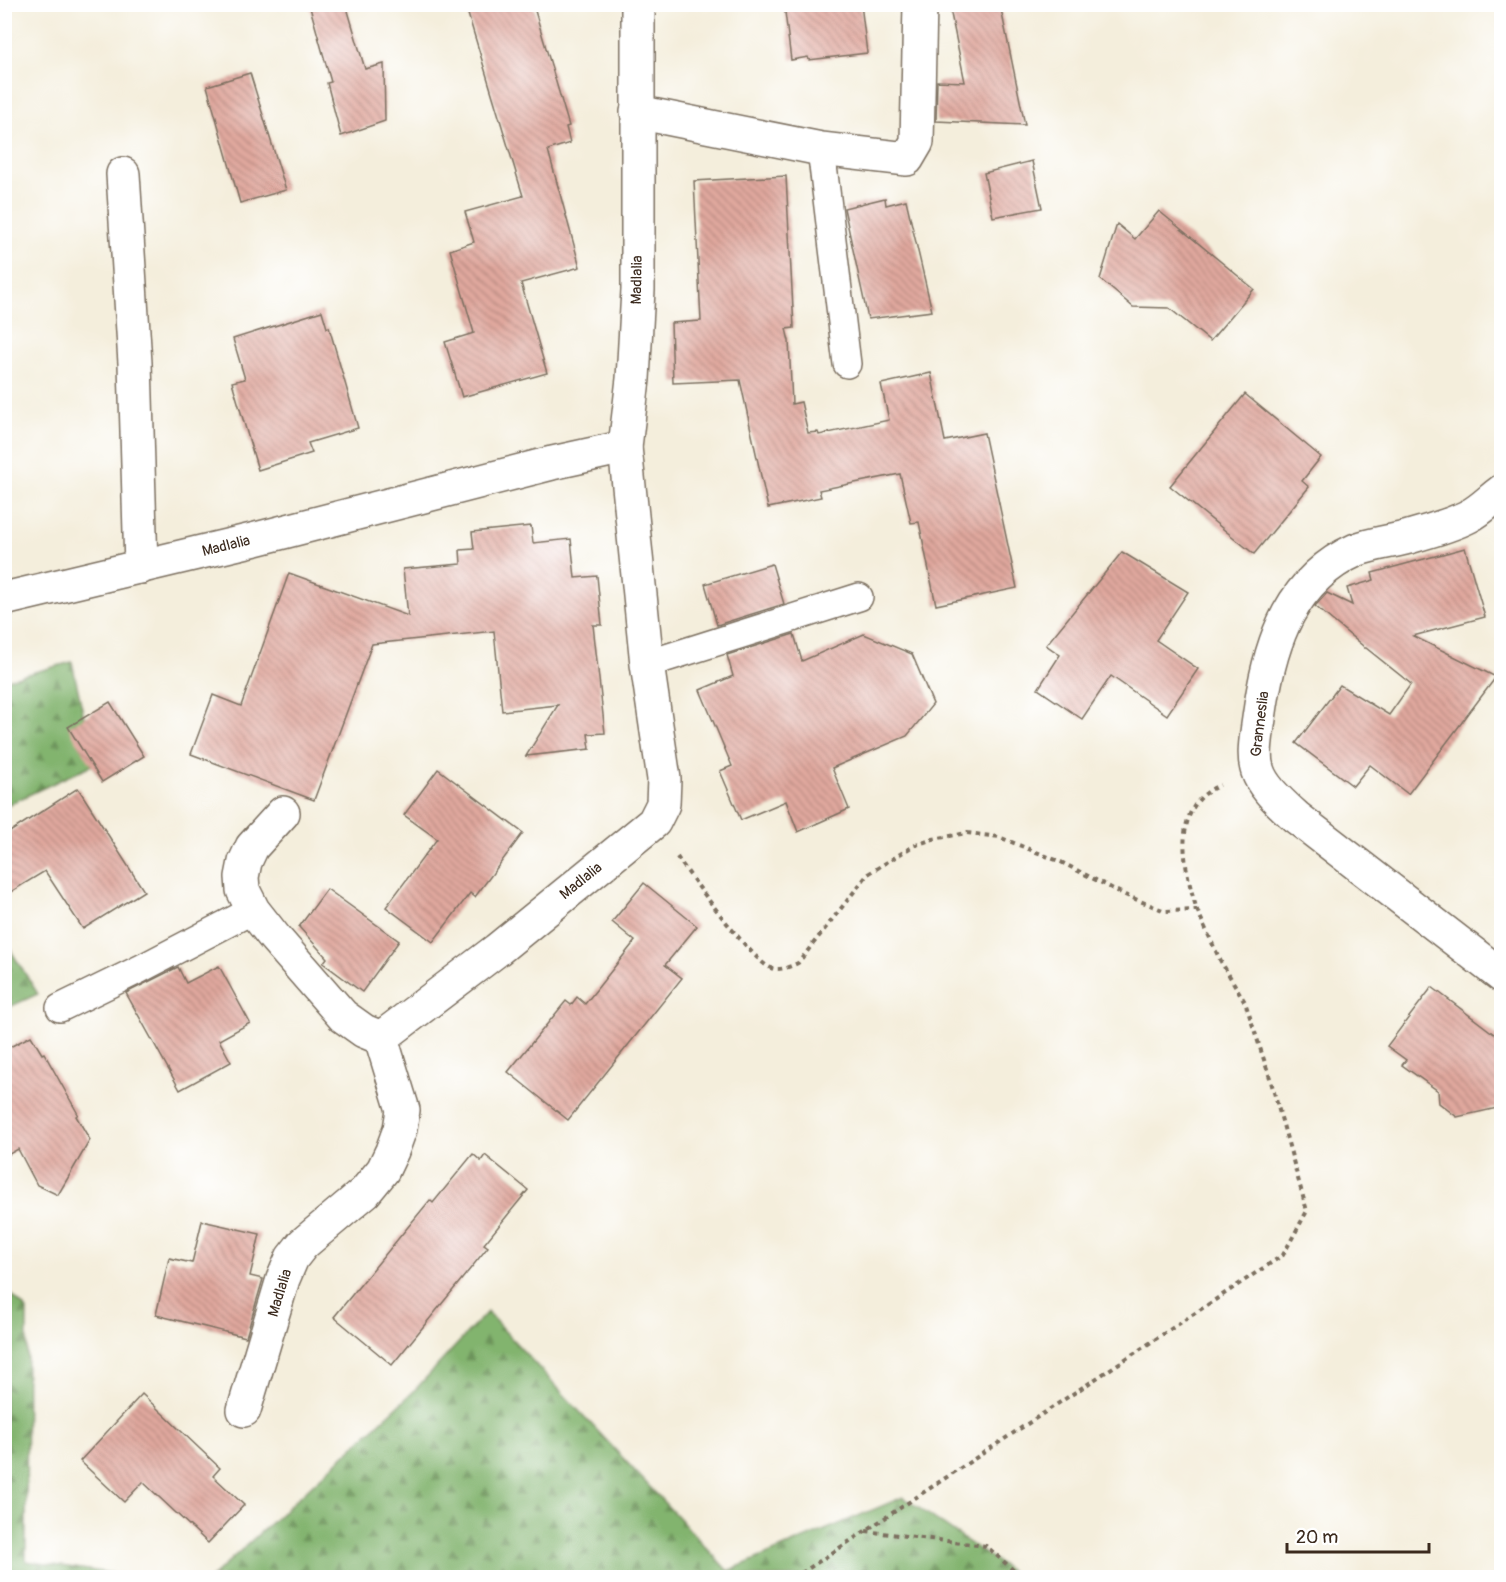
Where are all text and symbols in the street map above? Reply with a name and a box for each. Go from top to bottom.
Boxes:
street label: Madlalia [627,255,647,305]
street label: Madlalia [200,531,252,561]
street label: Granneslia [1247,690,1273,758]
street label: Madlalia [556,858,606,904]
street label: Madlalia [264,1267,296,1319]
scale bar [1287,1516,1430,1554]
text: 20 m [1296,1526,1338,1549]

